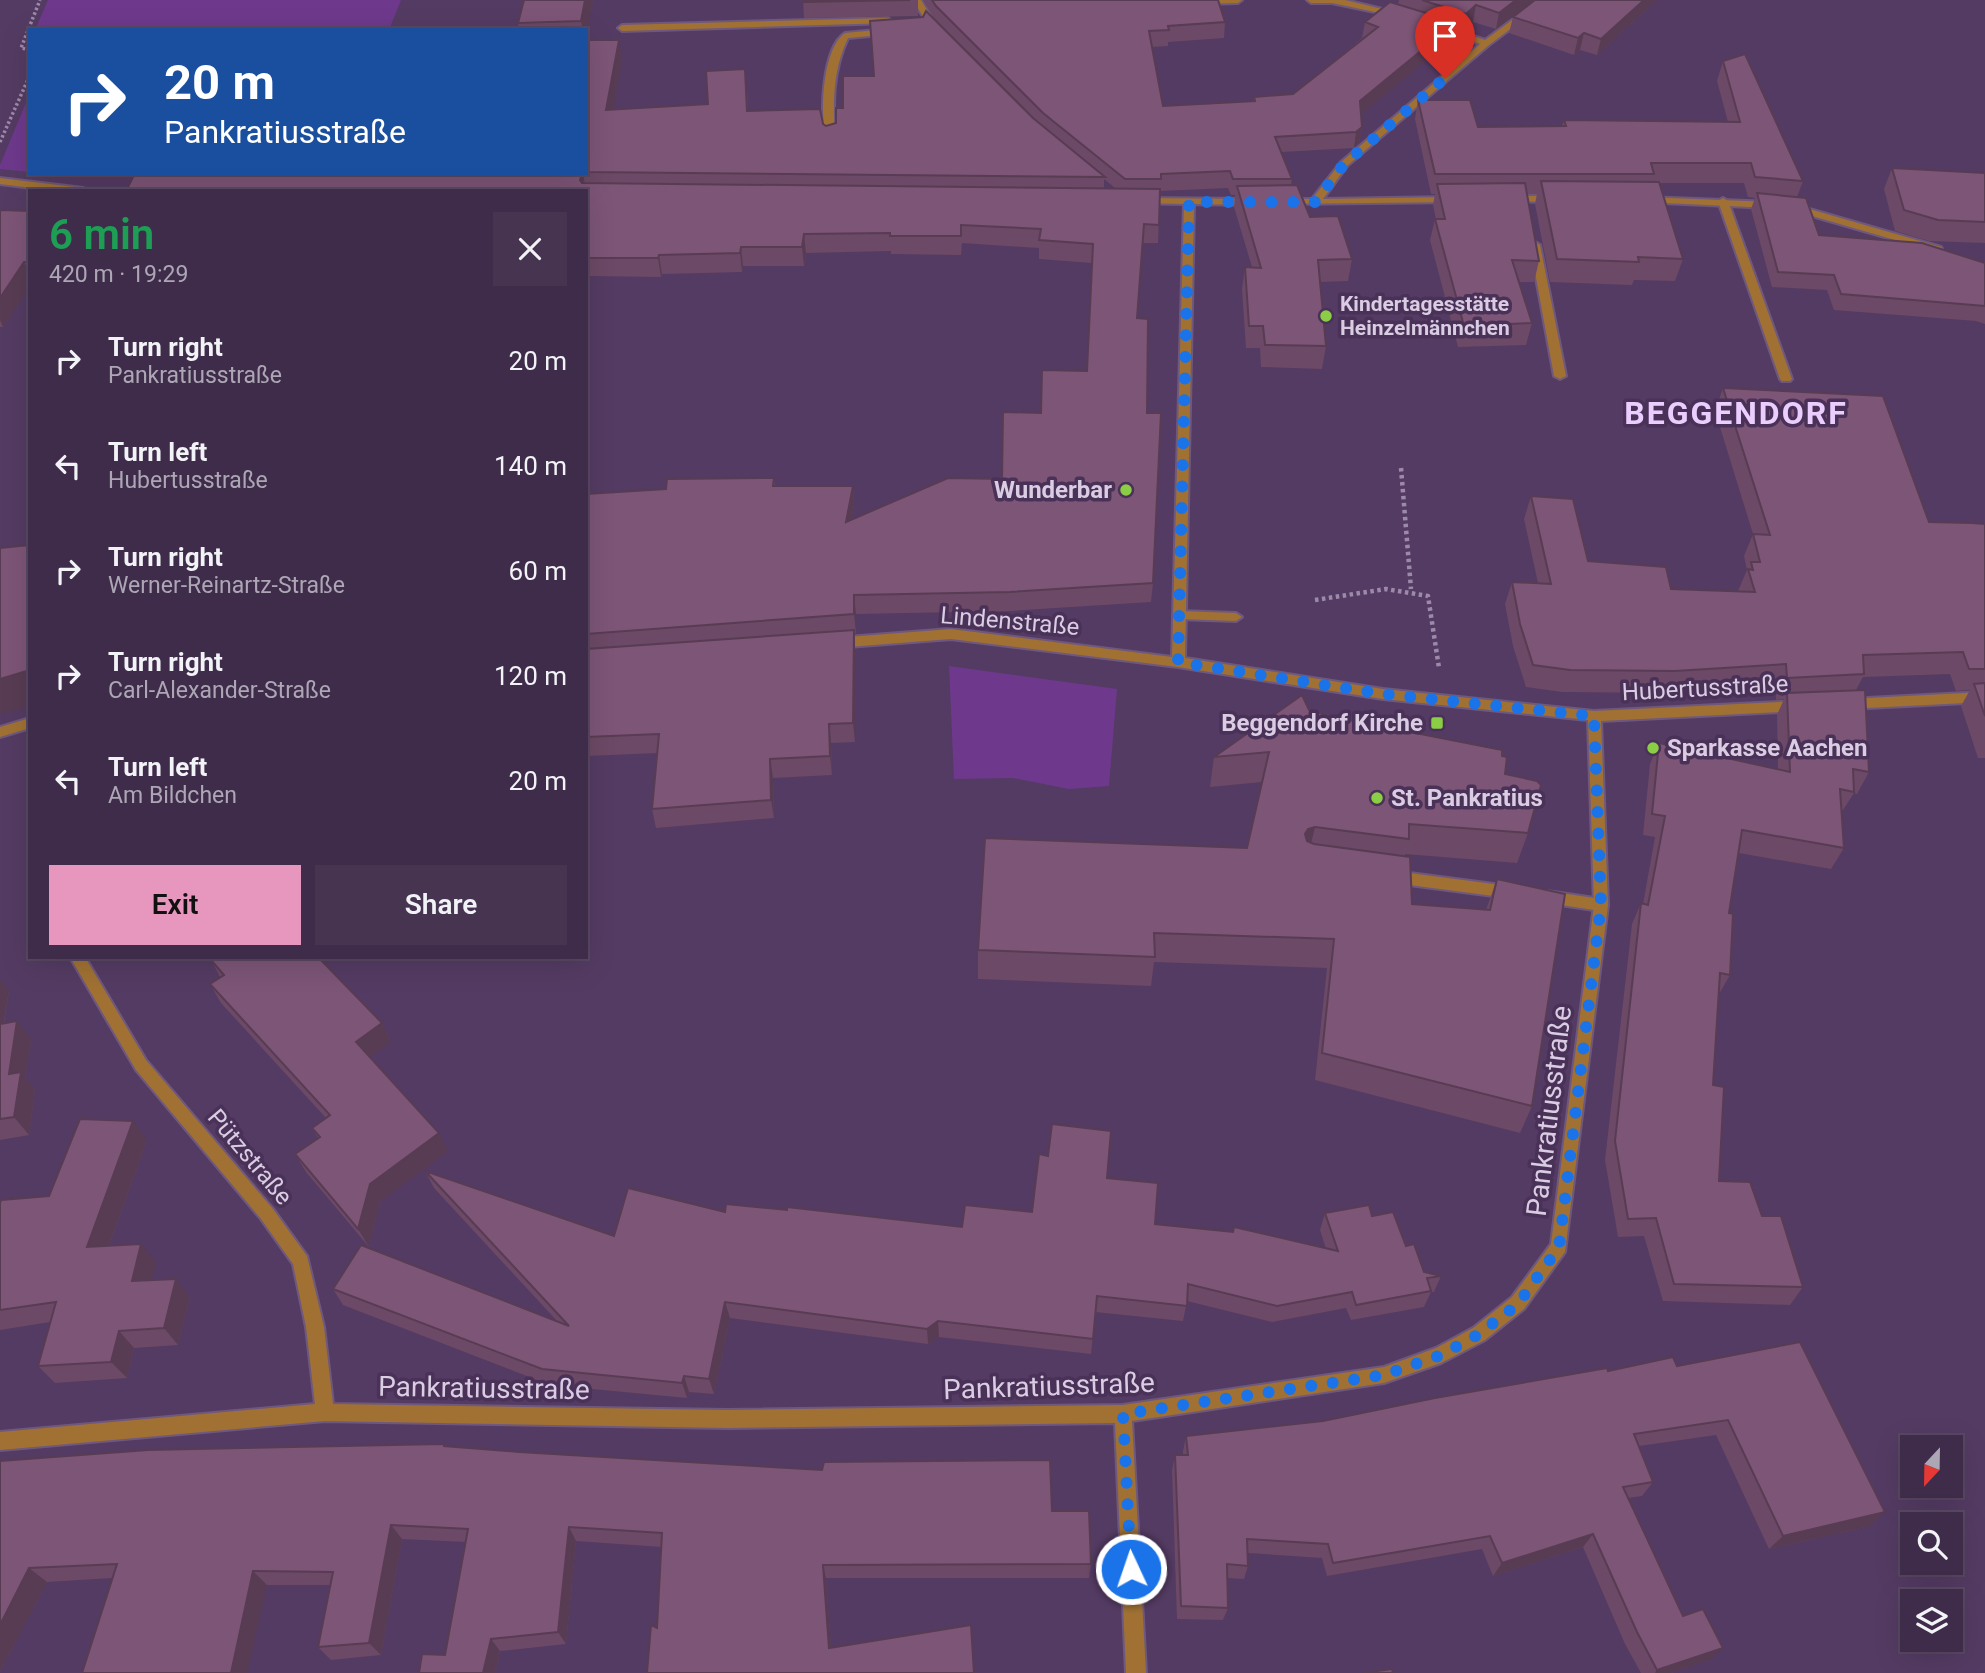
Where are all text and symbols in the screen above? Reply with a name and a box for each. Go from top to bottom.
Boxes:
pin [1415,6,1475,78]
icon: arrive [1426,17,1464,55]
text: 20 m [164,54,275,111]
icon: right [49,56,140,147]
text: Pankratiusstraße [164,113,406,151]
text: 6 min [49,210,154,259]
button: close [493,212,567,286]
text: 420 m · 19:29 [49,261,188,288]
place label: Kindertagesstätte Heinzelmännchen [1340,292,1510,340]
marker: Kindertagesstätte Heinzelmännchen [1318,308,1334,324]
text: Turn right [108,332,223,362]
icon: right [49,342,87,380]
text: 20 m [509,346,567,376]
text: Pankratiusstraße [108,362,282,389]
district label: BEGGENDORF [1624,394,1848,432]
text: Turn left [108,437,207,467]
icon: left [49,447,87,485]
text: 140 m [494,451,567,481]
text: Hubertusstraße [108,467,268,494]
place label: Wunderbar [994,476,1112,504]
marker: Wunderbar [1118,482,1134,498]
text: Turn right [108,542,223,572]
icon: right [49,552,87,590]
text: 60 m [509,556,567,586]
text: Werner-Reinartz-Straße [108,572,345,599]
street label: Lindenstraße [939,601,1081,641]
text: Turn right [108,647,223,677]
icon: right [49,657,87,695]
text: 120 m [494,661,567,691]
street label: Hubertusstraße [1621,670,1789,706]
text: Carl-Alexander-Straße [108,677,331,704]
place label: Beggendorf Kirche [1221,709,1423,737]
marker: Beggendorf Kirche [1429,715,1445,731]
place label: Sparkasse Aachen [1667,734,1867,762]
marker: Sparkasse Aachen [1645,740,1661,756]
text: Turn left [108,752,207,782]
icon: left [49,762,87,800]
text: 20 m [509,766,567,796]
text: Am Bildchen [108,782,237,809]
place label: St. Pankratius [1391,784,1543,812]
marker: St. Pankratius [1369,790,1385,806]
button: Exit [49,865,301,945]
button: Share [315,865,567,945]
street label: Pankratiusstraße [1520,1004,1578,1218]
street label: Pützstraße [202,1104,298,1210]
street label: Pankratiusstraße [943,1366,1155,1406]
street label: Pankratiusstraße [378,1370,590,1406]
north arrow [1900,1435,1964,1498]
map controls [1900,1435,1963,1652]
button: search [1900,1512,1963,1575]
position arrow [1094,1532,1168,1606]
button: layers [1900,1589,1963,1652]

